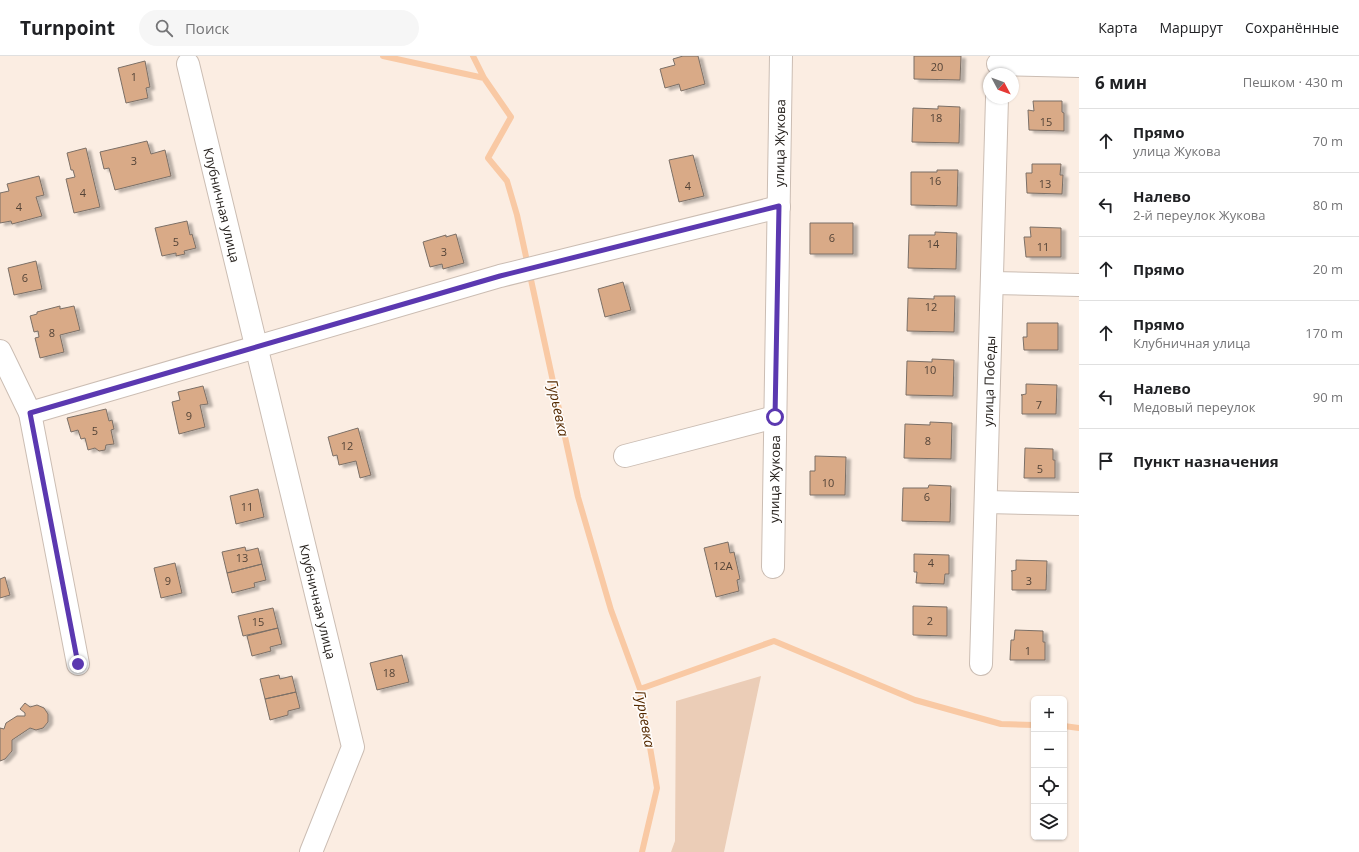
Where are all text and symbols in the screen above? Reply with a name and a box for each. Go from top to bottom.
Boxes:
search box [139,10,419,46]
text: Turnpoint [20,15,115,41]
icon: search [153,17,175,39]
text: Поиск [185,18,229,38]
text: Карта [1098,18,1137,37]
text: Маршрут [1159,18,1223,37]
text: Сохранённые [1245,18,1339,37]
house number: 20 [931,59,943,74]
north arrow [983,68,1019,104]
house number: 1 [131,69,137,84]
text: 6 мин [1095,71,1147,94]
text: Пешком · 430 m [1243,73,1343,91]
street label: улица Жукова [770,99,789,187]
house number: 18 [930,110,942,125]
house number: 15 [1040,114,1052,129]
text: Прямо [1133,122,1185,142]
icon: ahead [1095,130,1117,152]
text: 70 m [1313,132,1343,150]
text: улица Жукова [1133,142,1221,160]
street label: Клубничная улица [199,146,245,264]
house number: 3 [131,153,137,168]
house number: 16 [929,173,941,188]
house number: 13 [1039,176,1051,191]
house number: 4 [685,178,692,193]
house number: 4 [80,185,87,200]
text: Налево [1133,186,1191,206]
icon: left [1095,194,1117,216]
text: 80 m [1313,196,1343,214]
house number: 4 [16,199,23,214]
text: 2-й переулок Жукова [1133,206,1265,224]
house number: 6 [829,230,835,245]
house number: 5 [173,234,179,249]
house number: 14 [927,236,940,251]
house number: 11 [1037,239,1049,254]
house number: 3 [441,244,447,259]
icon: ahead [1095,258,1117,280]
text: Прямо [1133,259,1185,279]
text: 20 m [1313,260,1343,278]
house number: 6 [22,270,28,285]
house number: 12 [925,299,937,314]
text: Прямо [1133,314,1185,334]
icon: ahead [1095,322,1117,344]
text: 170 m [1305,324,1343,342]
house number: 8 [49,325,55,340]
text: Клубничная улица [1133,334,1251,352]
street label: улица Победы [979,335,999,427]
house number: 10 [924,362,936,377]
water label: Гурьевка [543,378,574,438]
text: Налево [1133,378,1191,398]
icon: left [1095,386,1117,408]
text: 90 m [1313,388,1343,406]
house number: 7 [1036,397,1042,412]
text: Медовый переулок [1133,398,1255,416]
house number: 9 [186,408,192,423]
route start [766,408,784,426]
house number: 5 [92,423,98,438]
house number: 8 [925,433,931,448]
street label: улица Жукова [765,435,784,523]
house number: 12 [341,438,353,453]
icon: arrive [1095,450,1117,472]
text: Пункт назначения [1133,451,1279,471]
house number: 5 [1037,461,1043,476]
house number: 10 [822,475,834,490]
house number: 6 [924,489,930,504]
house number: 11 [241,499,253,514]
street label: Клубничная улица [295,542,340,661]
house number: 13 [236,550,248,565]
house number: 4 [928,555,935,570]
house number: 12А [713,558,733,573]
house number: 9 [165,573,171,588]
house number: 3 [1026,573,1032,588]
house number: 2 [927,613,933,628]
house number: 15 [252,614,264,629]
house number: 1 [1025,643,1031,658]
route end [69,655,87,673]
house number: 18 [383,665,395,680]
water label: Гурьевка [631,689,660,749]
map controls [1031,696,1067,840]
button: + [1031,696,1067,732]
button: − [1031,732,1067,768]
button: locate [1031,768,1067,804]
button: layers [1031,804,1067,840]

